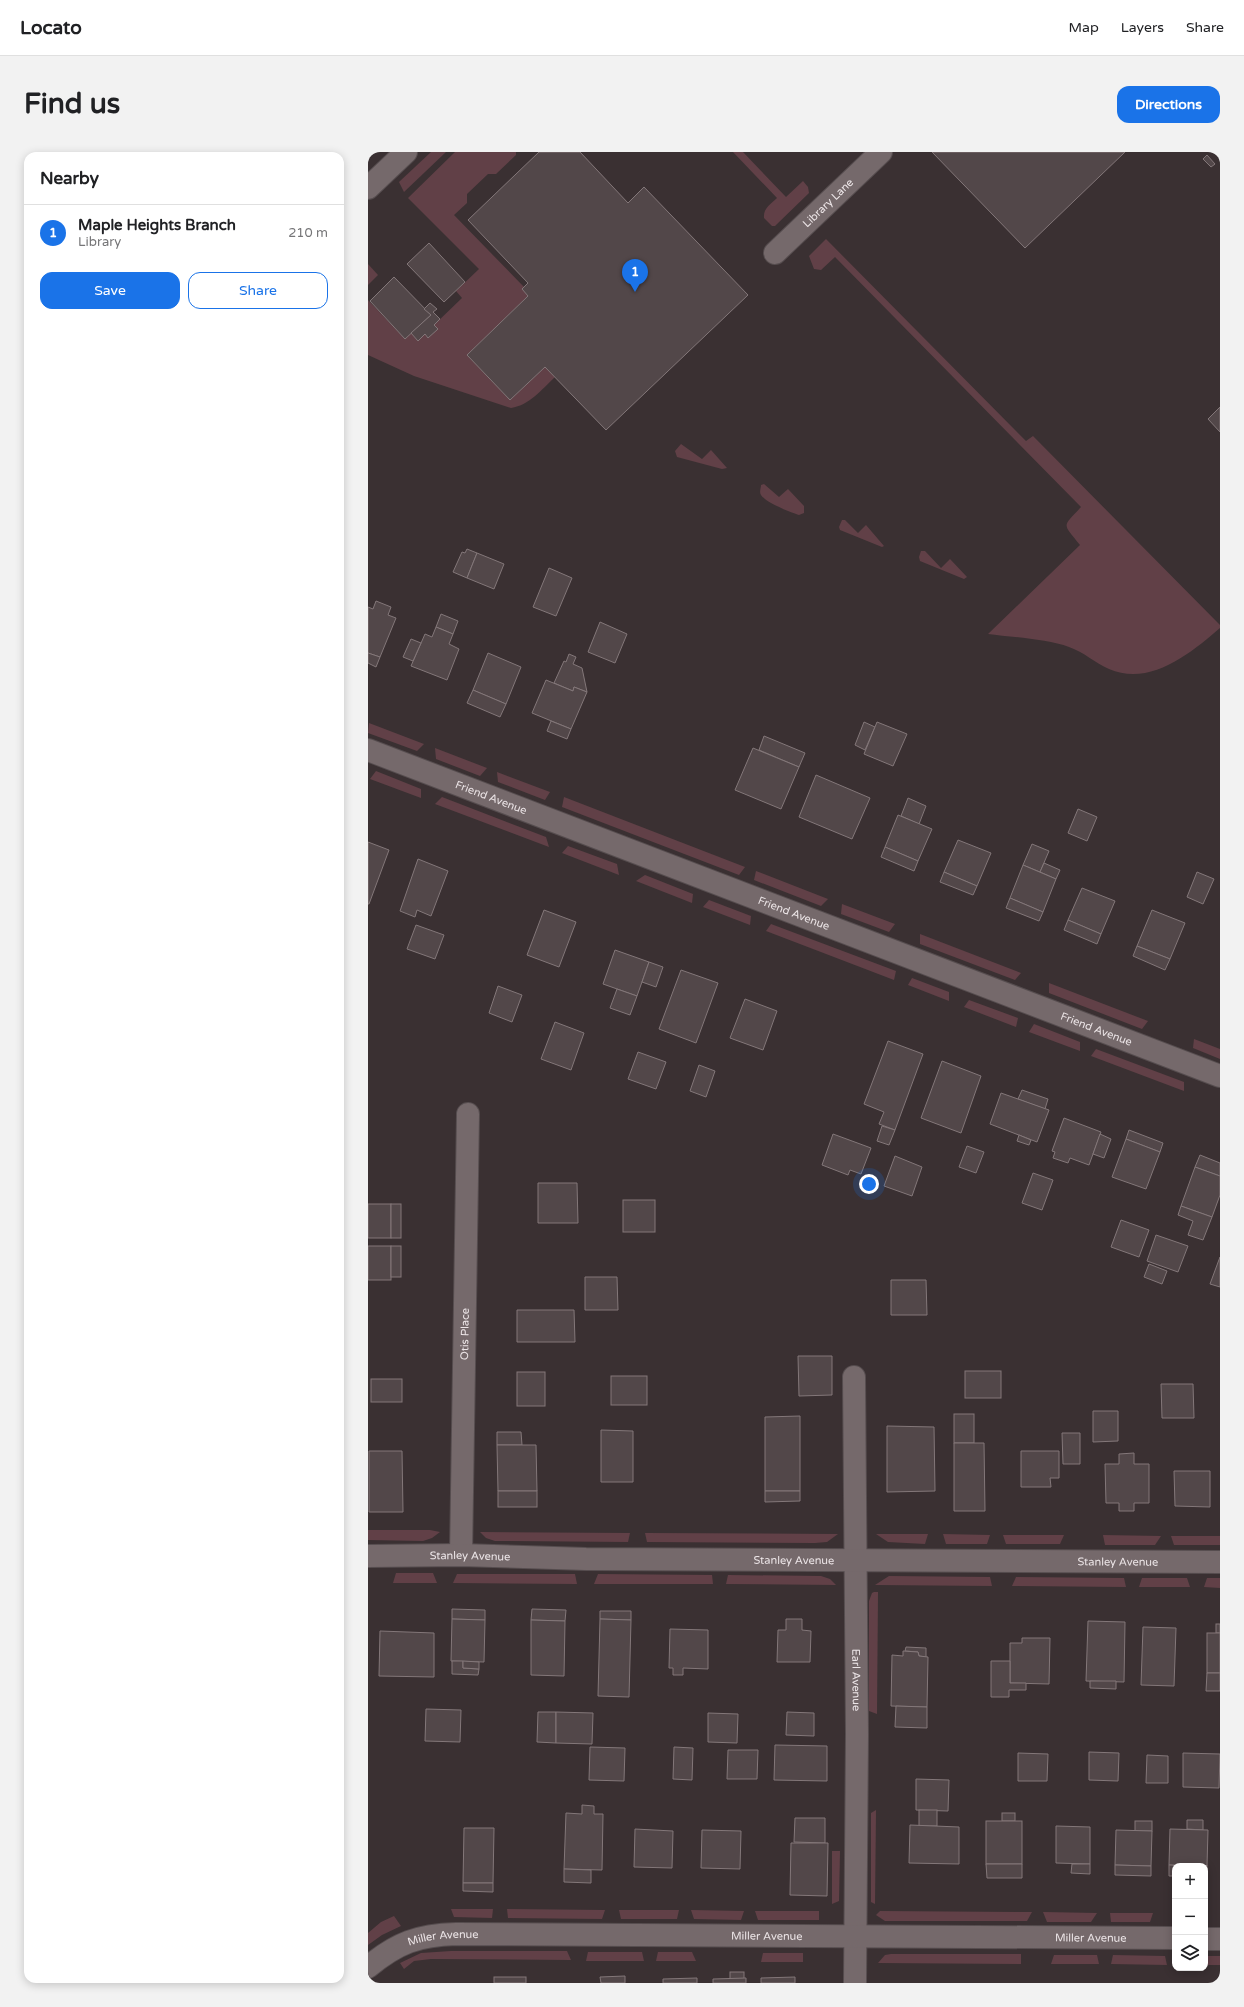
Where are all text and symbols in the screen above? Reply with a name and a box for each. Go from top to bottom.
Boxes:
text: Locato [20,17,82,39]
text: Map [1069,19,1099,36]
text: Layers [1121,19,1164,36]
text: Share [1186,19,1224,36]
button: Directions [1117,86,1220,123]
text: Find us [24,87,120,121]
text: Nearby [40,168,99,189]
street label: Library Lane [800,176,856,230]
text: Maple Heights Branch [78,216,236,234]
text: 1 [49,225,57,241]
text: 210 m [288,225,328,241]
text: Library [78,234,121,250]
pin: 1 [622,259,648,292]
button: Save [40,272,180,309]
button: Share [188,272,328,309]
street label: Friend Avenue [454,778,529,817]
street label: Friend Avenue [756,893,831,933]
street label: Friend Avenue [1059,1009,1134,1048]
your location [859,1174,879,1194]
street label: Otis Place [458,1308,471,1360]
street label: Stanley Avenue [430,1548,511,1563]
street label: Stanley Avenue [754,1553,834,1567]
street label: Stanley Avenue [1078,1555,1158,1568]
street label: Earl Avenue [850,1649,863,1711]
map controls [1172,1863,1208,1971]
button: + [1172,1863,1208,1899]
button: − [1172,1899,1208,1935]
street label: Miller Avenue [406,1927,479,1948]
street label: Miller Avenue [731,1929,803,1942]
street label: Miller Avenue [1055,1931,1127,1944]
button: layers [1172,1935,1208,1971]

